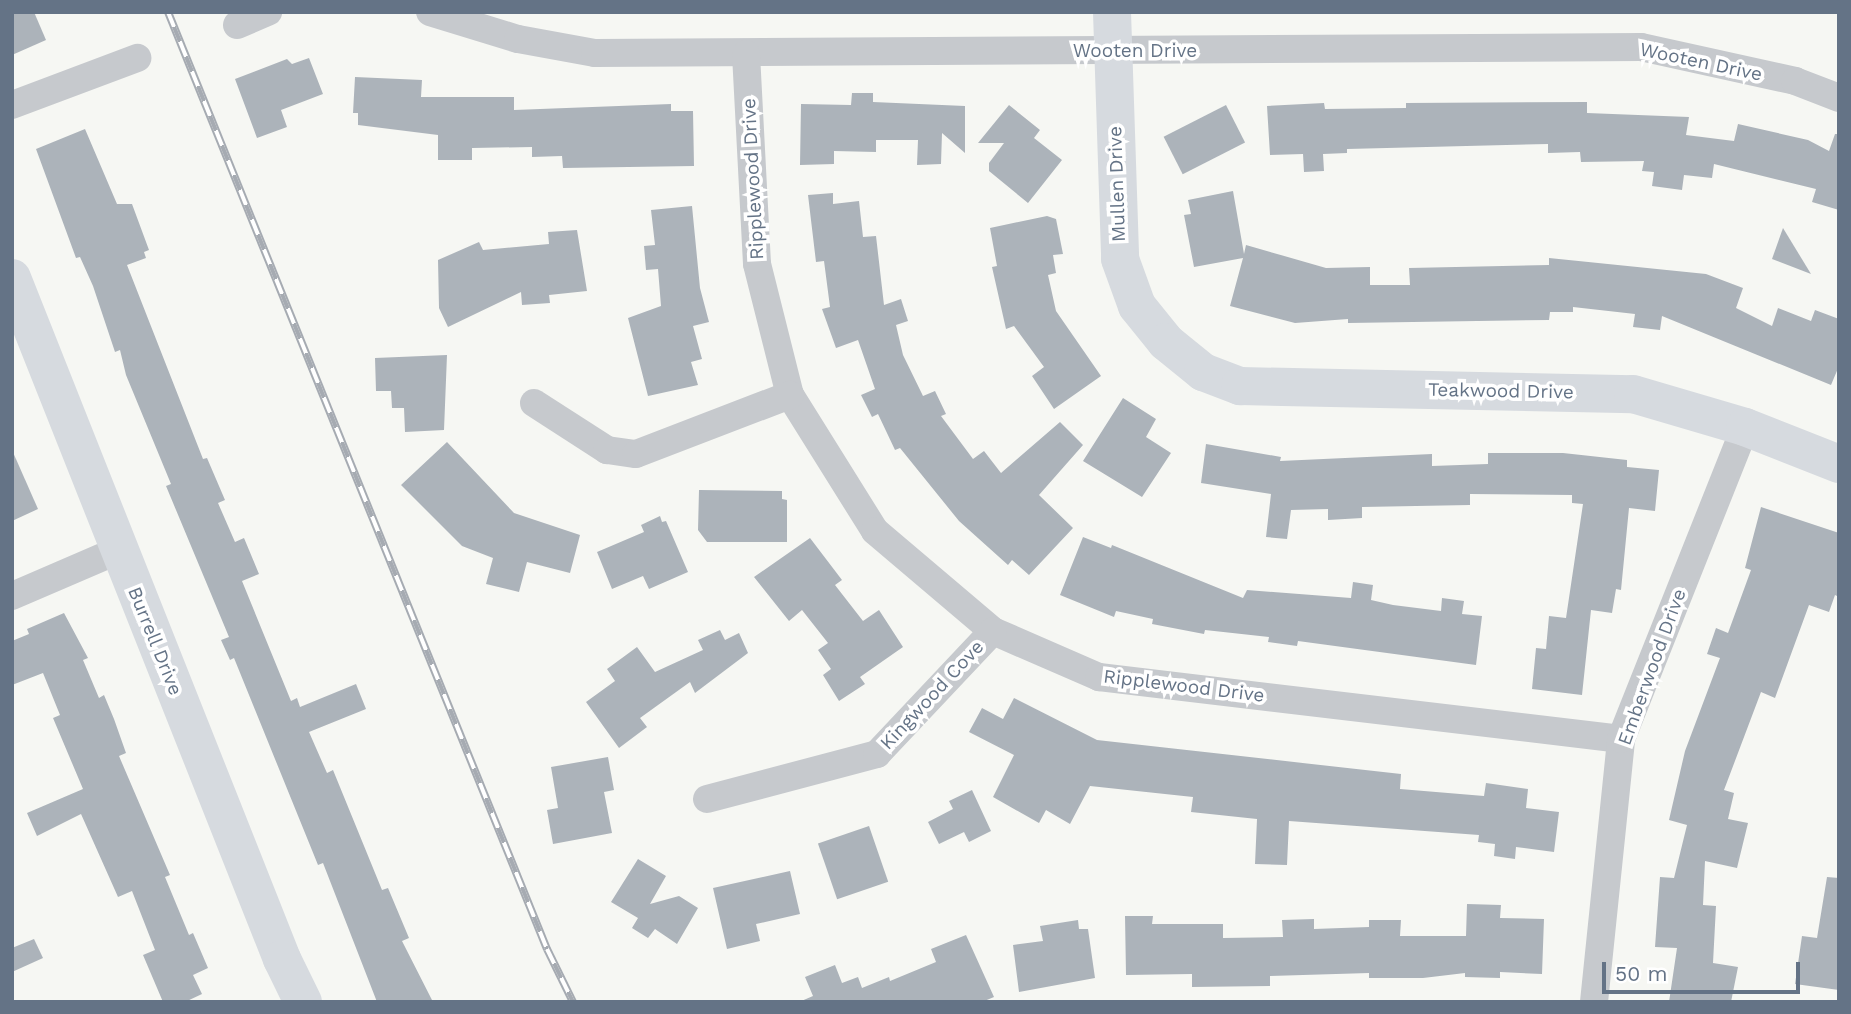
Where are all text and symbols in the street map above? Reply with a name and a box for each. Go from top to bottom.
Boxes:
street label: Wooten Drive [1638,38,1764,86]
street label: Wooten Drive [1073,40,1197,62]
street label: Ripplewood Drive [737,98,769,260]
street label: Mullen Drive [1104,126,1130,242]
street label: Teakwood Drive [1428,378,1574,404]
street label: Burrell Drive [123,583,187,699]
street label: Emberwood Drive [1613,586,1691,748]
street label: Kingwood Cove [875,636,989,754]
street label: Ripplewood Drive [1102,665,1266,707]
scale bar [1606,948,1804,992]
text: 50 m [1615,961,1667,986]

